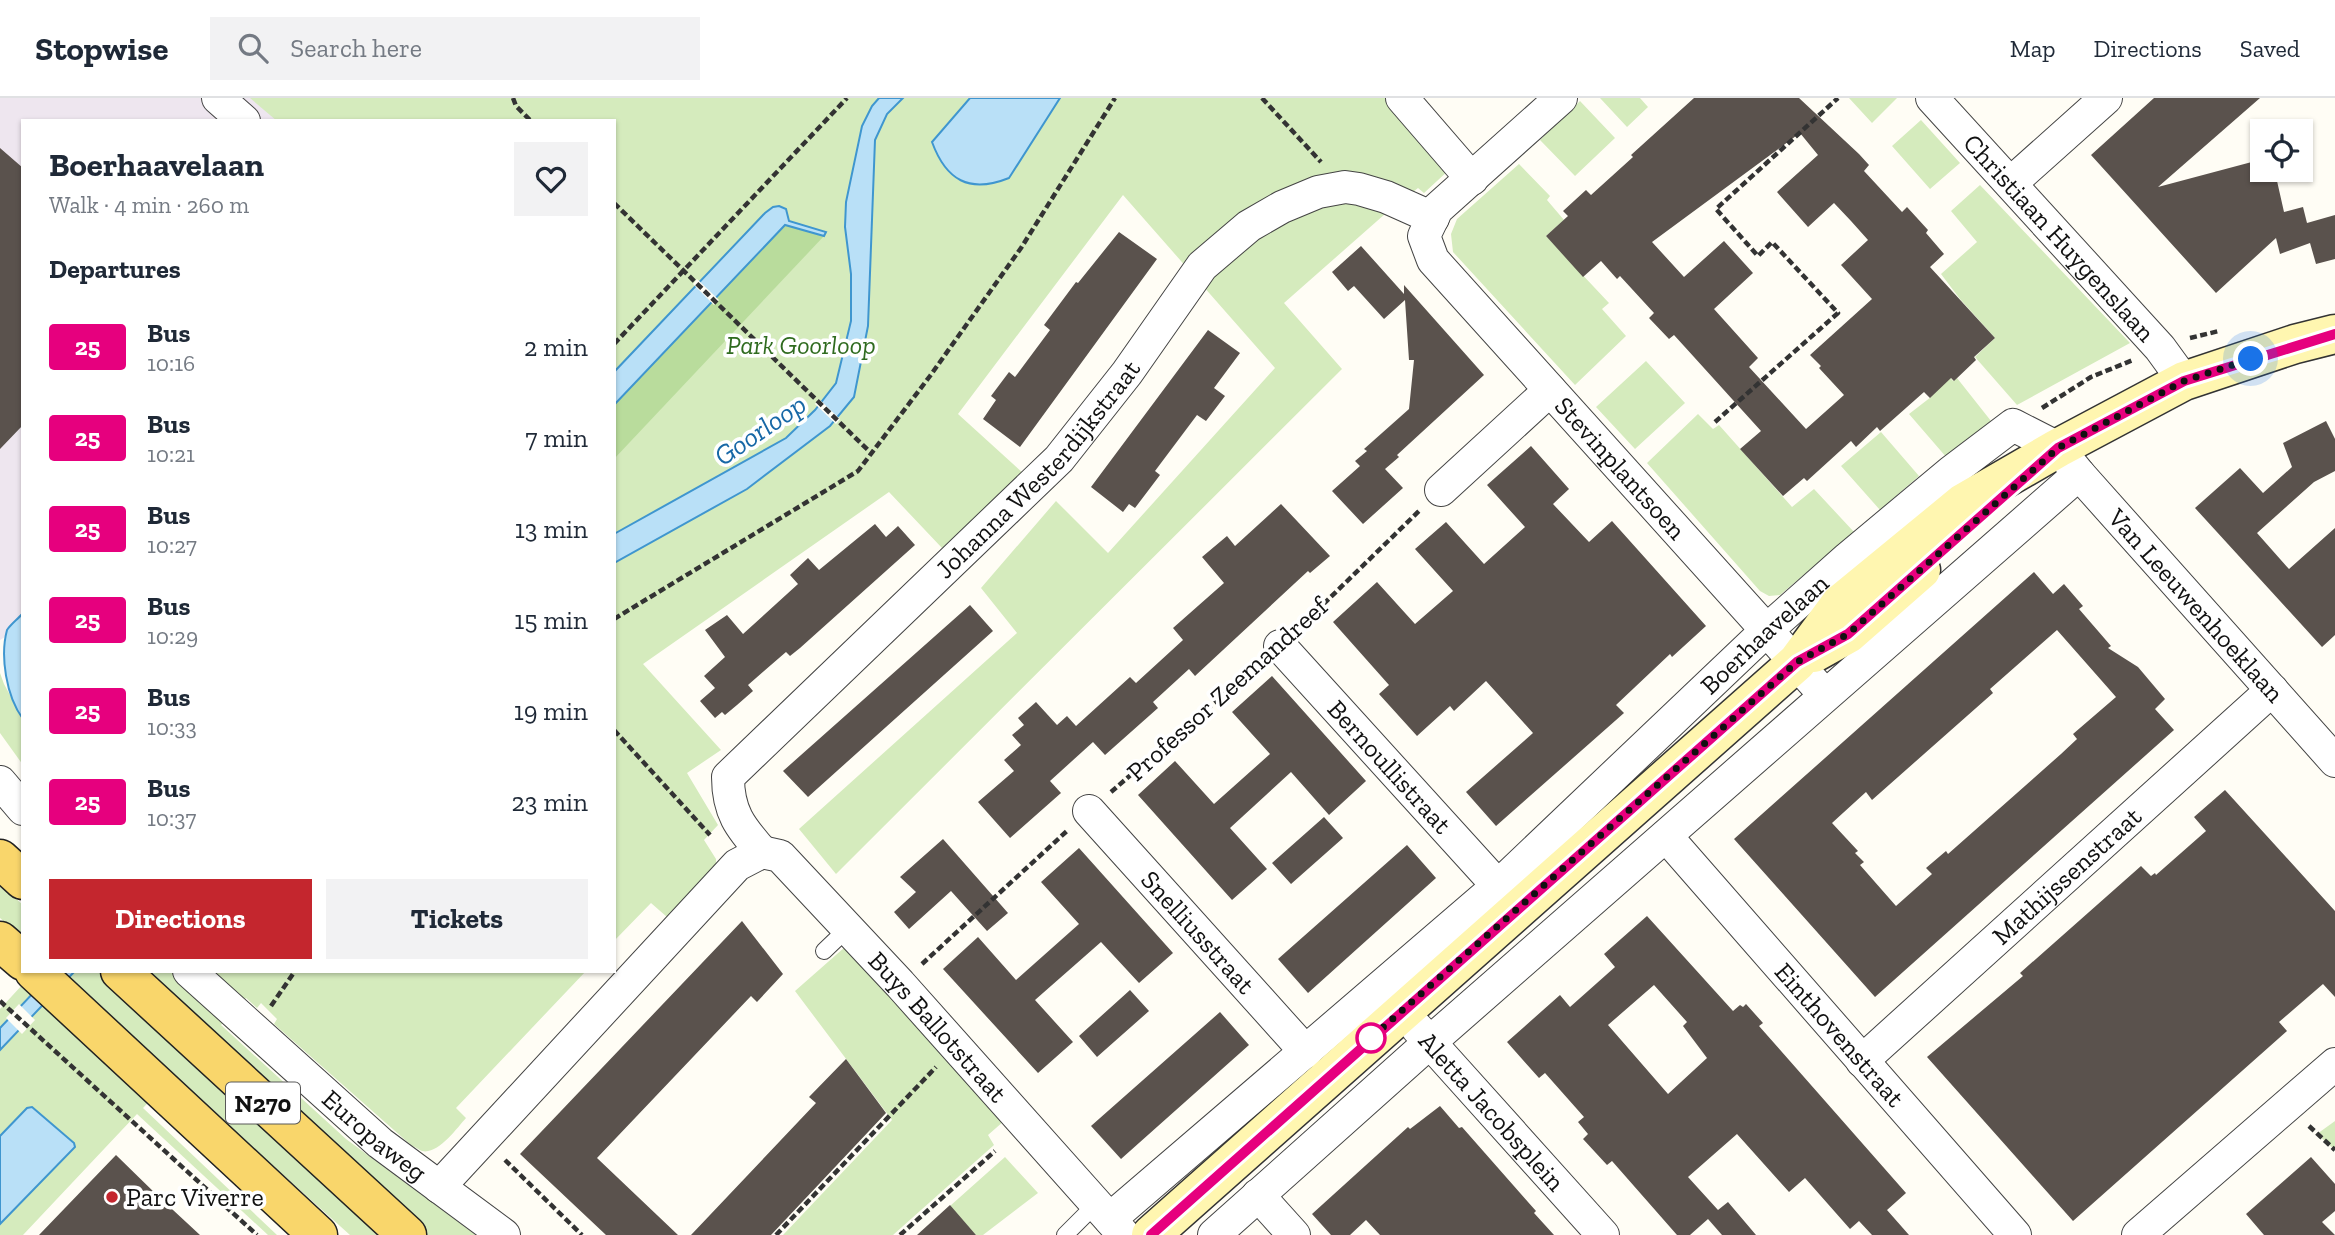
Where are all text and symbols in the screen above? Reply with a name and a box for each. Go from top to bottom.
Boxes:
search box [210,17,700,80]
text: Stopwise [35,29,168,68]
icon: search [234,29,272,67]
text: Search here [290,32,422,64]
text: Map [2010,34,2056,63]
text: Directions [2094,34,2202,63]
text: Saved [2240,34,2300,63]
map controls [2250,119,2313,182]
button: locate [2250,119,2313,182]
street label: Christiaan Huygenslaan [1957,127,2162,348]
button: heart [514,142,588,216]
text: Boerhaavelaan [49,145,264,184]
text: Walk · 4 min · 260 m [49,191,249,219]
text: Departures [49,253,181,285]
text: Bus [147,317,190,349]
park label: Park Goorloop [726,329,876,361]
text: 2 min [524,331,588,363]
text: 25 [75,332,100,361]
your location [2233,341,2268,376]
text: 10:16 [147,349,195,377]
street label: Johanna Westerdijkstraat [929,354,1147,585]
water label: Goorloop [708,387,812,473]
street label: Stevinplantsoen [1548,390,1693,546]
text: Bus [147,408,190,440]
text: 7 min [525,422,588,454]
text: 25 [75,423,100,452]
text: 10:21 [147,440,195,468]
text: Bus [147,499,190,531]
street label: Van Leeuwenhoeklaan [2101,501,2291,709]
text: 13 min [515,513,588,545]
text: 25 [75,514,100,543]
text: 10:27 [147,531,197,559]
street label: Boerhaavelaan [1693,567,1835,701]
street label: Professor Zeemandreef [1120,589,1335,788]
text: Bus [147,590,190,622]
text: 15 min [514,604,588,636]
text: 25 [75,605,100,634]
text: 10:29 [147,622,198,650]
text: Bus [147,681,190,713]
street label: Bernoullistraat [1321,693,1459,840]
text: 19 min [514,695,588,727]
text: 25 [75,696,100,725]
text: 10:33 [147,713,197,741]
text: Bus [147,772,190,804]
text: 23 min [511,786,588,818]
text: 25 [75,787,100,816]
street label: Mathijssenstraat [1985,800,2148,951]
text: 10:37 [147,804,196,832]
street label: Snelliusstraat [1134,864,1262,1001]
button: Directions [49,879,312,959]
button: Tickets [326,879,588,959]
street label: Buys Ballotstraat [862,945,1014,1109]
street label: Einthovenstraat [1768,956,1912,1114]
unlabelled marker [1356,1023,1386,1053]
street label: Aletta Jacobsplein [1412,1025,1572,1198]
road number: N270 [226,1083,300,1124]
street label: Europaweg [316,1083,433,1188]
place label: Parc Viverre [126,1181,264,1213]
marker: Parc Viverre [104,1189,120,1205]

